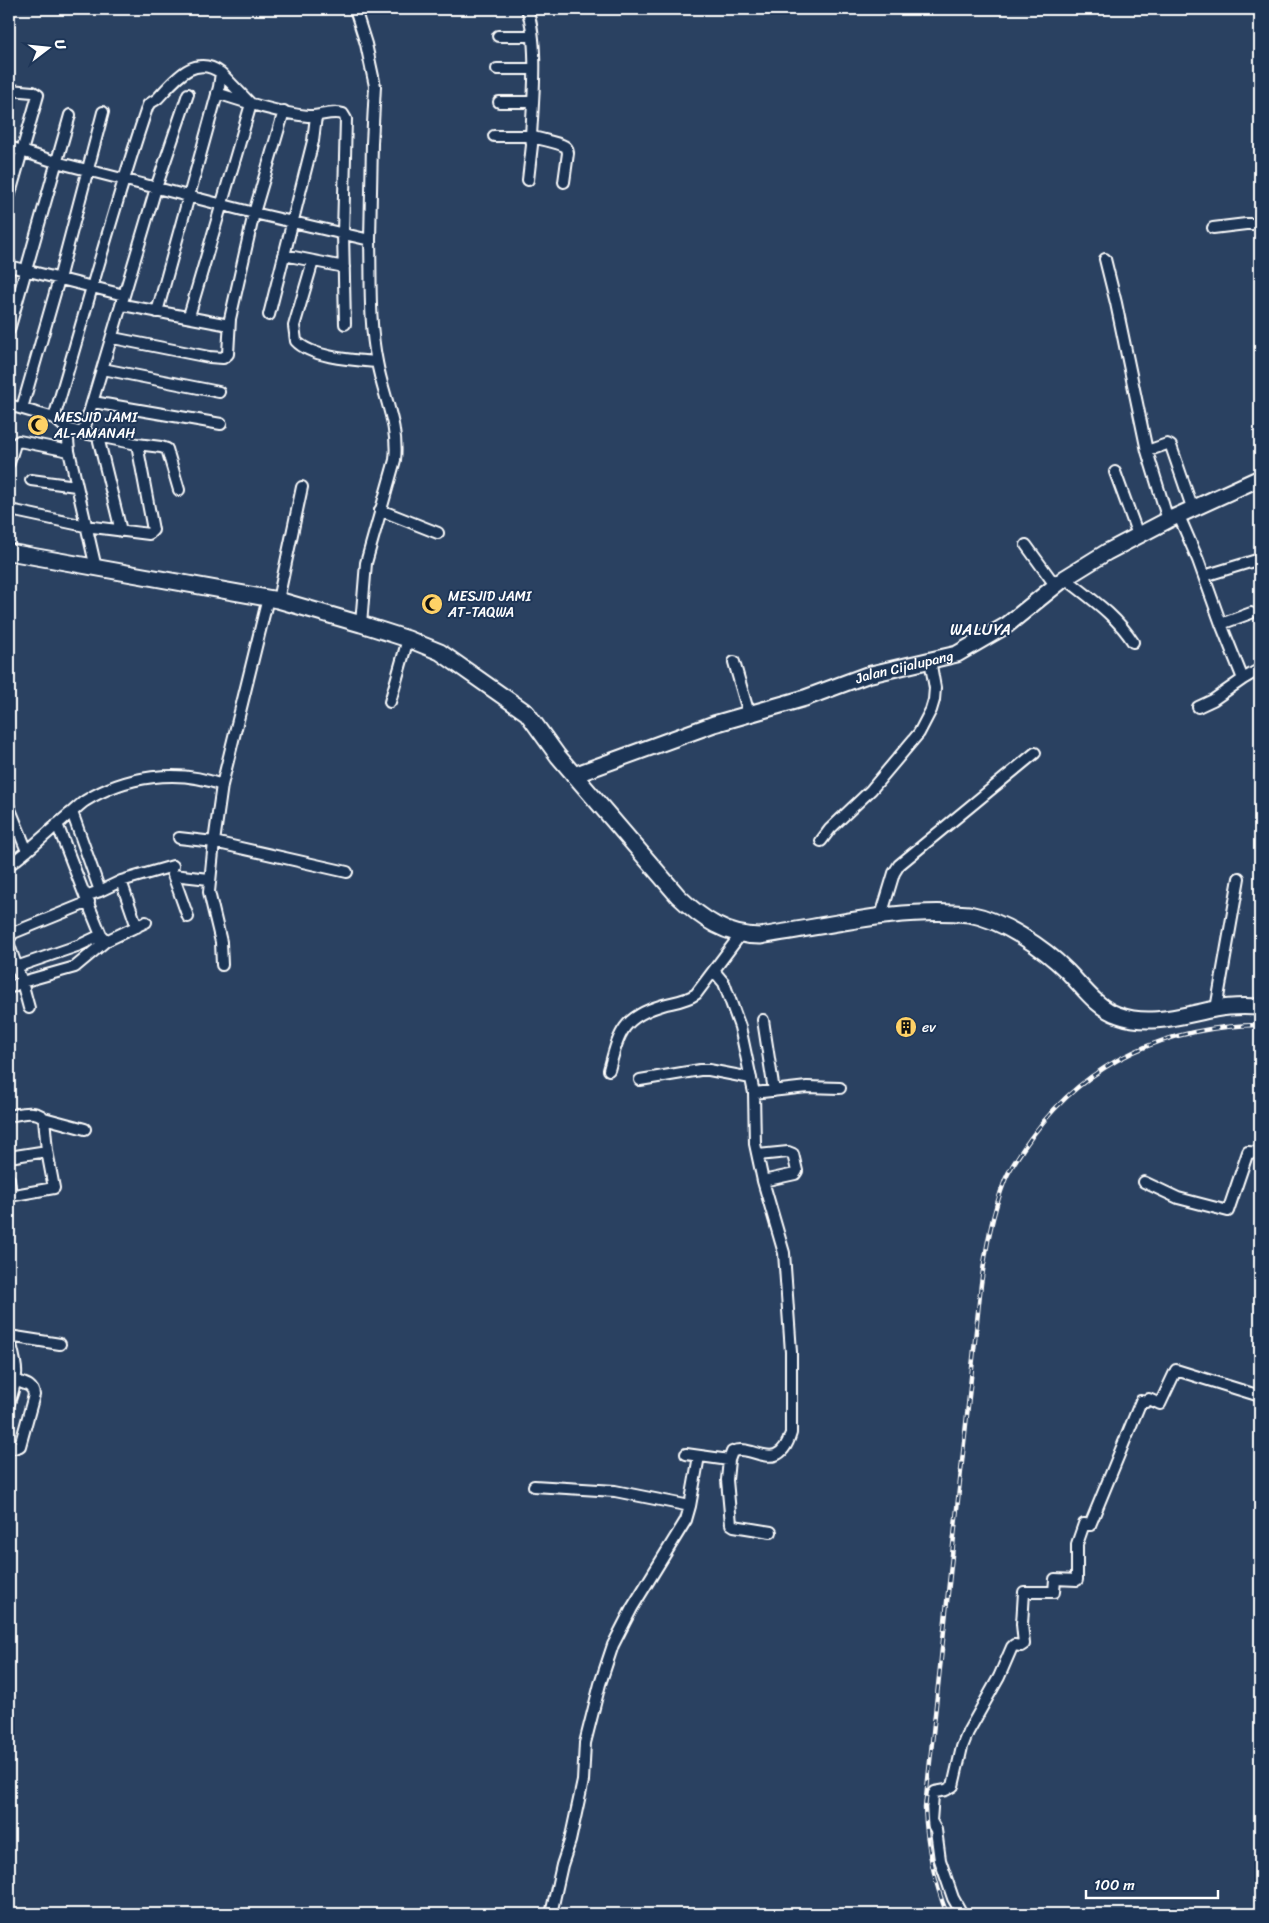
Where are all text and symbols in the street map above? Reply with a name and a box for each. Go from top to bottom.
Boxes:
north arrow [22,22,72,72]
text: U [47,37,74,53]
place label: MESJID JAMI AL-AMANAH [53,405,139,446]
mosque icon: MESJID JAMI AL-AMANAH [26,413,50,437]
place label: MESJID JAMI AT-TAQWA [447,584,533,625]
mosque icon: MESJID JAMI AT-TAQWA [420,592,444,616]
district label: WALUYA [950,615,1012,644]
street label: Jalan Cijalupang [851,643,956,692]
building icon: ev [894,1015,918,1039]
place label: ev [922,1015,937,1040]
scale bar [1086,1868,1219,1900]
text: 100 m [1094,1872,1135,1898]

